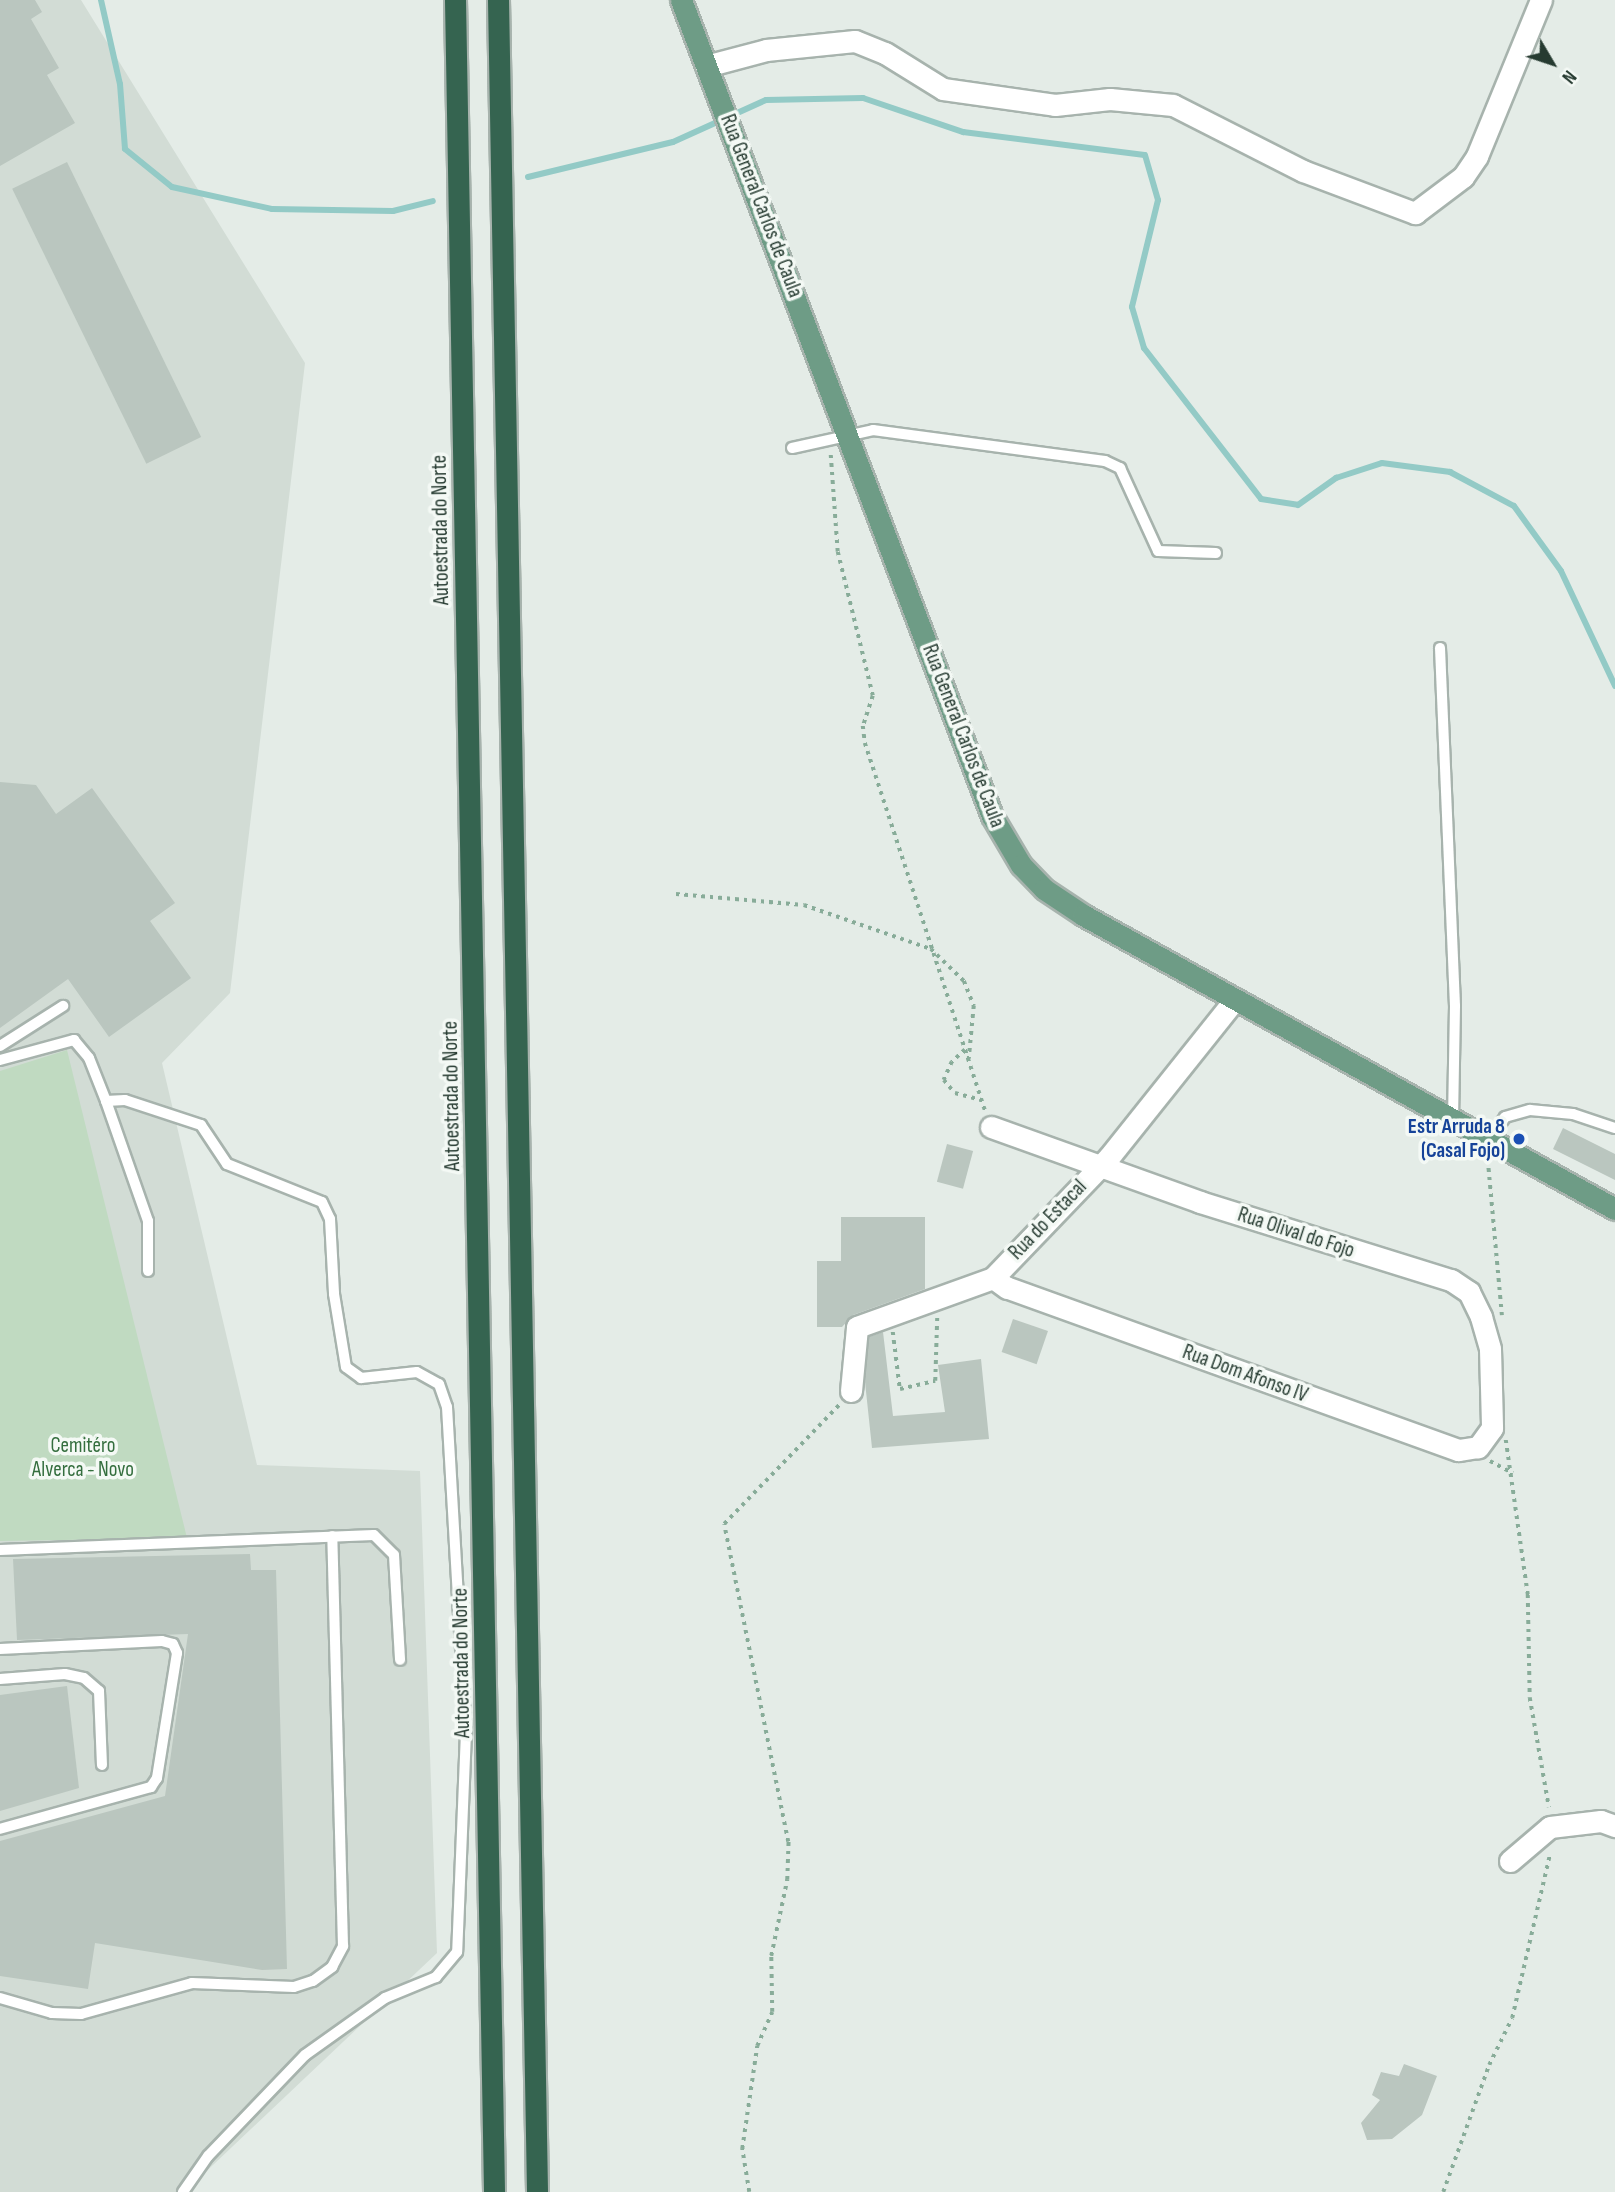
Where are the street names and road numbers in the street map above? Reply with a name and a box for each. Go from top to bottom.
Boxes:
street label: Rua General Carlos de Caula [714,111,808,301]
street label: Autoestrada do Norte [427,455,455,605]
street label: Rua General Carlos de Caula [916,641,1010,831]
street label: Autoestrada do Norte [438,1021,466,1171]
street label: Rua do Estacal [1004,1175,1092,1265]
street label: Rua Olival do Fojo [1234,1202,1358,1264]
street label: Rua Dom Afonso IV [1179,1340,1311,1408]
street label: Autoestrada do Norte [448,1588,476,1738]

